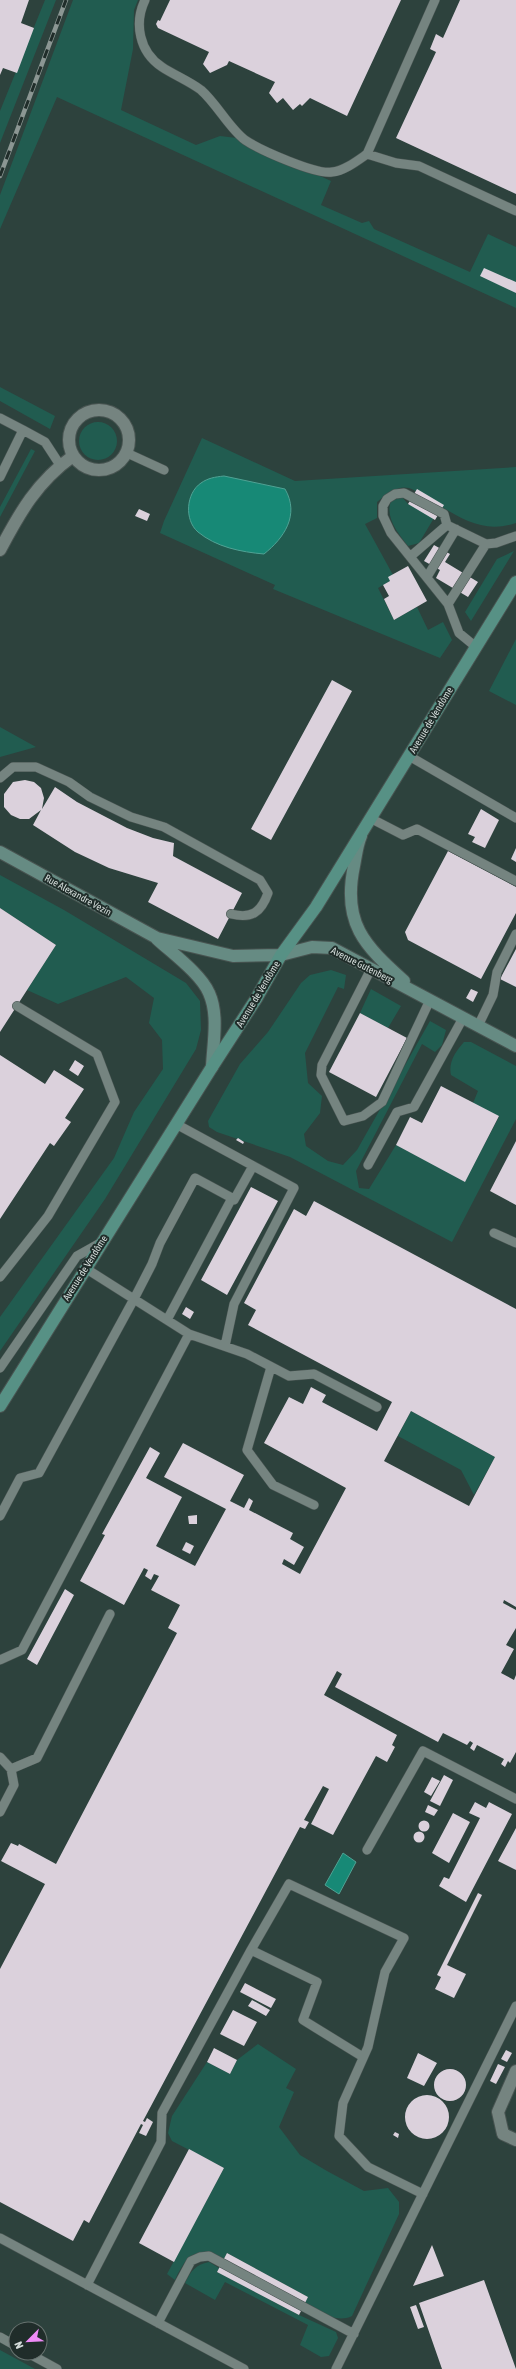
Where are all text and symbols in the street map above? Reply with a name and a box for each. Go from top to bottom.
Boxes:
street label: Avenue de Vendôme [407,685,455,755]
street label: Rue Alexandre Vezin [43,872,113,918]
street label: Avenue Gutenberg [329,945,395,986]
street label: Avenue de Vendôme [234,959,282,1029]
street label: Avenue de Vendôme [60,1233,110,1303]
north arrow [8,2321,48,2361]
text: N [12,2340,26,2350]

